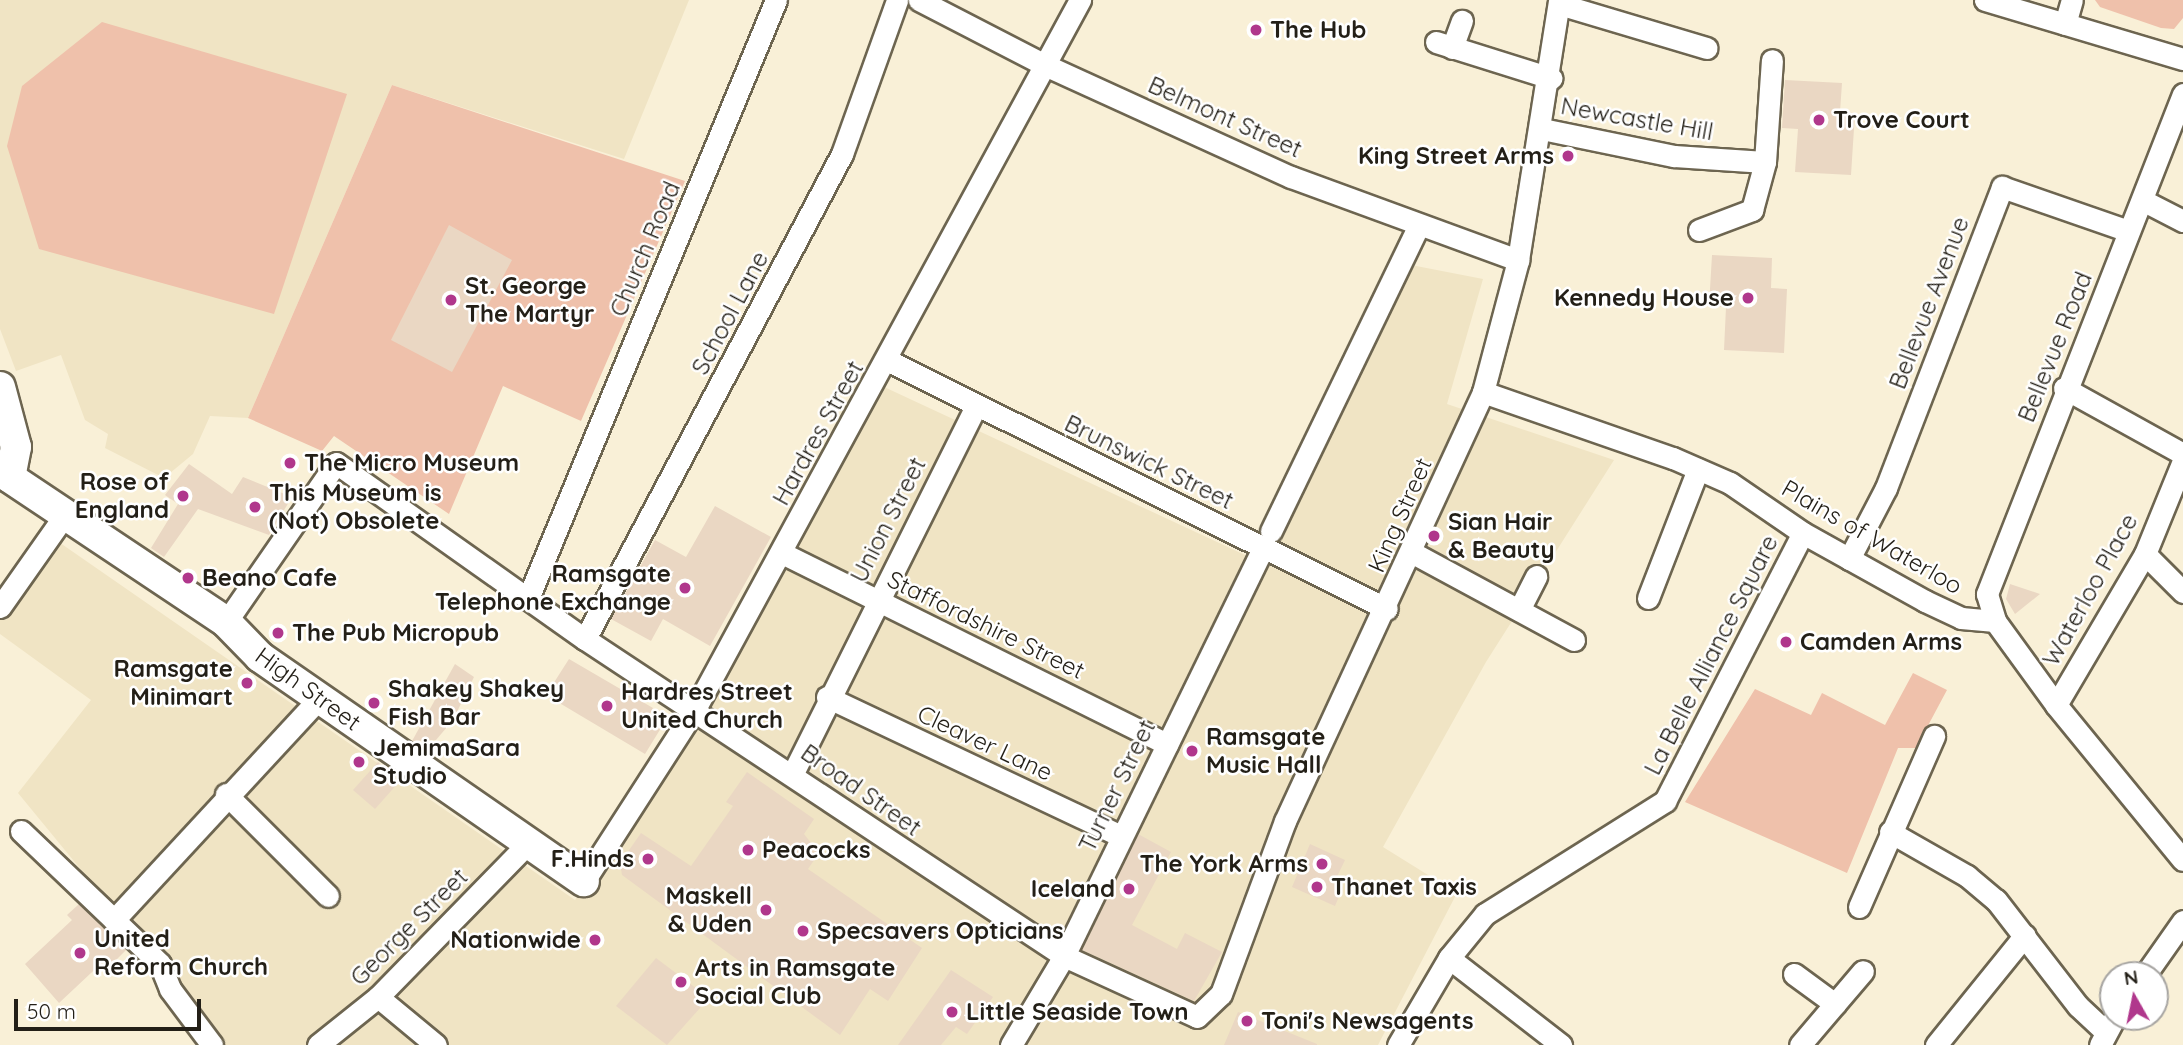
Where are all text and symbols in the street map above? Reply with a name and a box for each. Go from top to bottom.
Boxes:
place label: The Hub [1270,16,1366,44]
marker: The Hub [1248,22,1264,38]
street label: Belmont Street [1144,70,1306,164]
street label: Newcastle Hill [1559,91,1715,147]
place label: Trove Court [1833,106,1970,134]
marker: Trove Court [1811,112,1827,128]
place label: King Street Arms [1358,142,1554,170]
marker: King Street Arms [1560,148,1576,164]
street label: Church Road [604,177,686,321]
street label: Bellevue Avenue [1883,213,1975,393]
street label: School Lane [686,246,774,380]
street label: Bellevue Road [2012,268,2098,426]
place label: St. George The Martyr [465,272,594,328]
place label: Kennedy House [1554,284,1734,312]
marker: Kennedy House [1740,290,1756,306]
marker: St. George The Martyr [443,292,459,308]
street label: Hardres Street [766,356,870,510]
street label: Brunswick Street [1060,409,1238,515]
place label: The Micro Museum [304,449,519,477]
street label: Union Street [844,453,932,587]
street label: King Street [1362,453,1438,577]
marker: The Micro Museum [282,455,298,471]
place label: Rose of England [75,468,169,524]
street label: Plains of Waterloo [1777,474,1967,600]
place label: This Museum is (Not) Obsolete [269,479,442,535]
marker: Rose of England [175,488,191,504]
marker: This Museum is (Not) Obsolete [247,499,263,515]
place label: Sian Hair & Beauty [1448,508,1555,564]
street label: Waterloo Place [2036,509,2144,671]
marker: Sian Hair & Beauty [1426,528,1442,544]
street label: La Belle Alliance Square [1638,530,1784,780]
place label: Ramsgate Telephone Exchange [435,560,671,616]
place label: Beano Cafe [202,564,337,592]
street label: Staffordshire Street [883,565,1089,685]
marker: Beano Cafe [180,570,196,586]
marker: Ramsgate Telephone Exchange [677,580,693,596]
place label: The Pub Micropub [292,619,499,647]
marker: The Pub Micropub [270,625,286,641]
place label: Camden Arms [1800,628,1962,656]
marker: Camden Arms [1778,634,1794,650]
street label: High Street [250,641,366,737]
place label: Ramsgate Minimart [114,655,233,711]
marker: Ramsgate Minimart [239,675,255,691]
place label: Shakey Shakey Fish Bar [388,675,564,731]
place label: Hardres Street United Church [621,678,793,734]
marker: Shakey Shakey Fish Bar [366,695,382,711]
marker: Hardres Street United Church [599,698,615,714]
street label: Cleaver Lane [913,699,1057,787]
street label: Turner Street [1073,715,1161,857]
place label: Ramsgate Music Hall [1206,723,1325,779]
place label: JemimaSara Studio [373,734,520,790]
street label: Broad Street [795,738,927,842]
marker: Ramsgate Music Hall [1184,743,1200,759]
marker: JemimaSara Studio [351,754,367,770]
place label: Peacocks [762,836,871,864]
marker: Peacocks [740,842,756,858]
place label: F.Hinds [551,845,634,873]
place label: The York Arms [1139,850,1308,878]
marker: F.Hinds [640,851,656,867]
marker: The York Arms [1314,856,1330,872]
street label: George Street [344,862,474,992]
place label: Thanet Taxis [1331,873,1477,901]
place label: Iceland [1031,875,1115,903]
marker: Thanet Taxis [1309,879,1325,895]
marker: Iceland [1121,881,1137,897]
place label: Maskell & Uden [665,882,752,938]
marker: Maskell & Uden [758,902,774,918]
place label: Specsavers Opticians [817,917,1064,945]
marker: Specsavers Opticians [795,923,811,939]
place label: United Reform Church [94,925,268,981]
place label: Nationwide [450,926,581,954]
marker: Nationwide [587,932,603,948]
marker: United Reform Church [72,945,88,961]
place label: Arts in Ramsgate Social Club [695,954,895,1010]
north arrow [2099,961,2169,1031]
text: N [2122,964,2140,990]
marker: Arts in Ramsgate Social Club [673,974,689,990]
scale bar [18,986,205,1030]
text: 50 m [27,998,76,1024]
place label: Little Seaside Town [966,998,1189,1026]
marker: Little Seaside Town [944,1004,960,1020]
place label: Toni's Newsagents [1261,1007,1474,1035]
marker: Toni's Newsagents [1239,1013,1255,1029]

